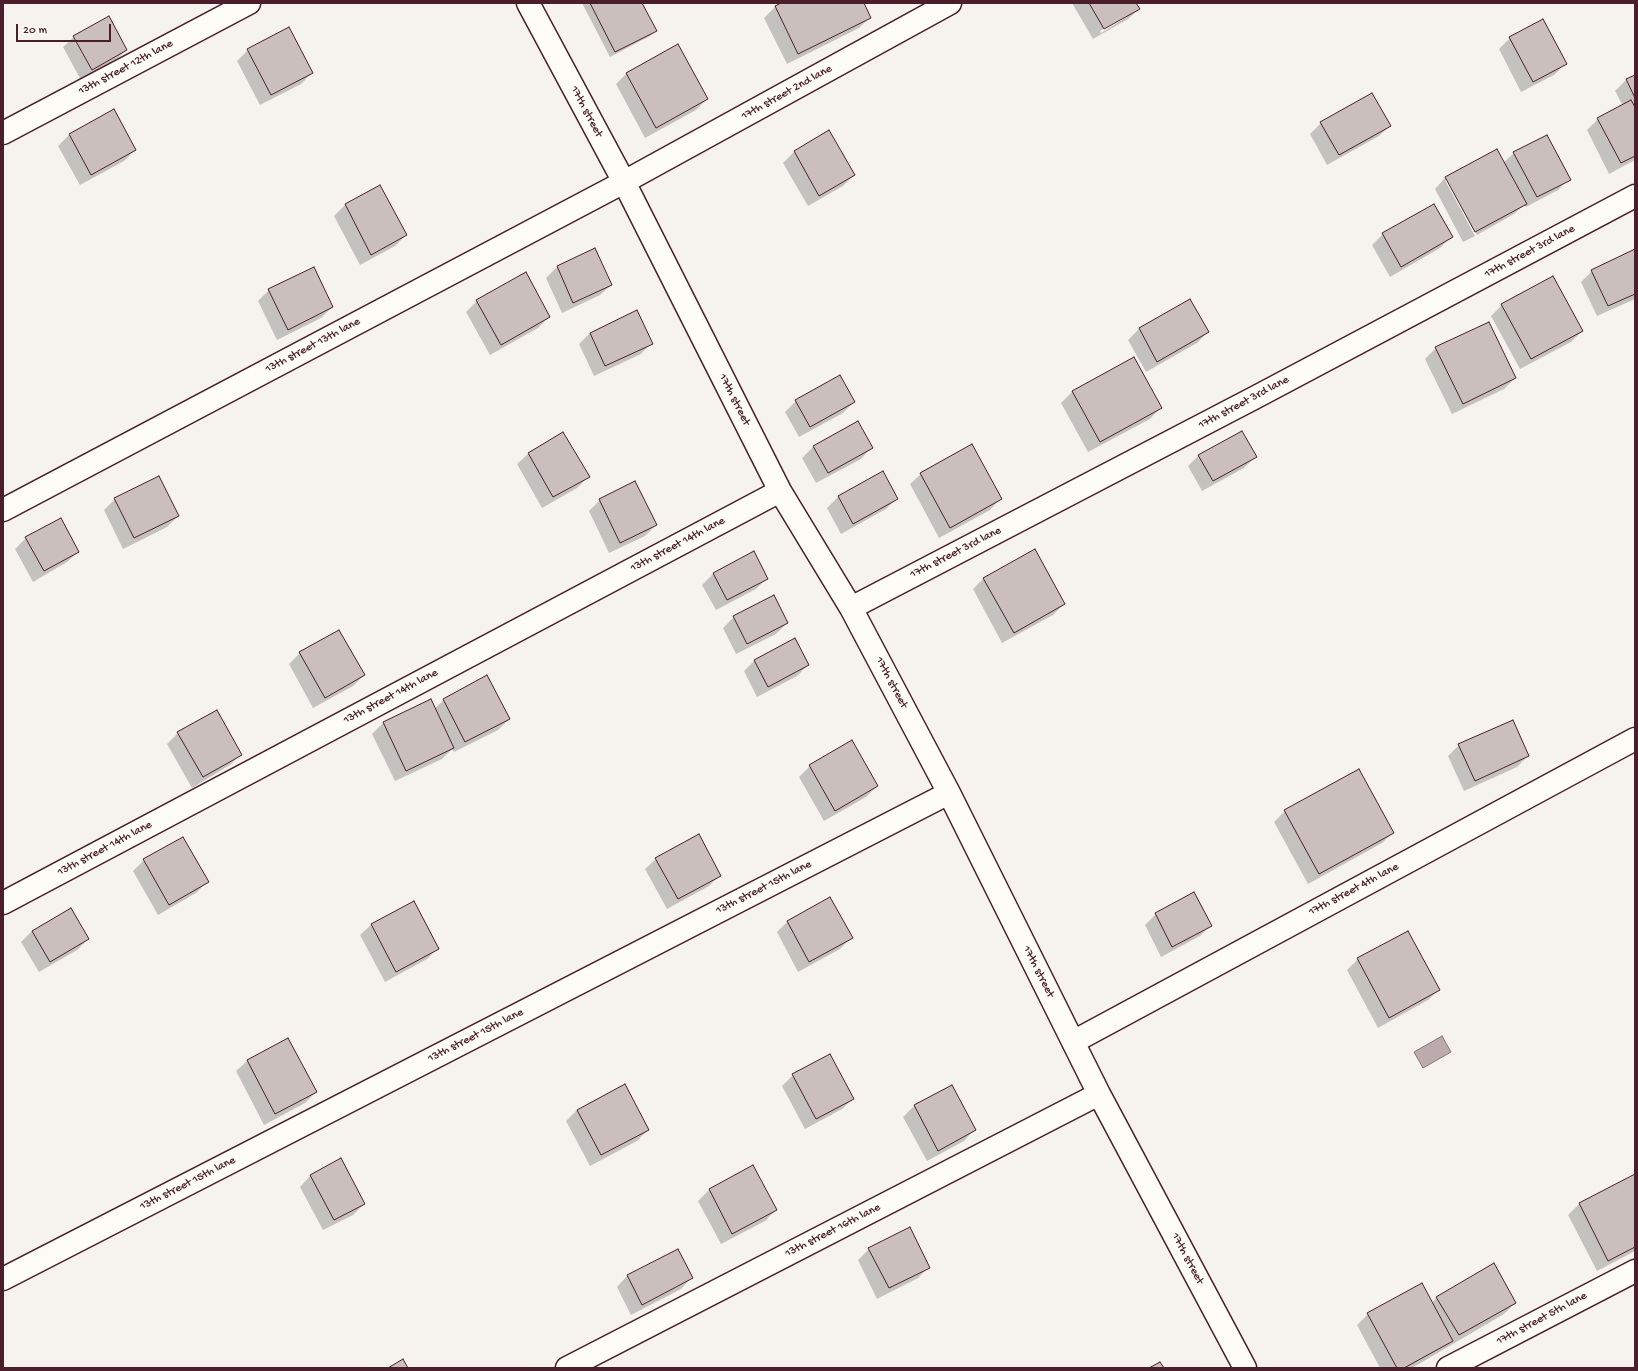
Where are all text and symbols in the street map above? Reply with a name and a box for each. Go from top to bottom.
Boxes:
scale bar [18,16,113,42]
text: 20 m [23,24,47,38]
street label: 13th street 12th lane [76,37,176,99]
street label: 17th street 2nd lane [739,62,835,124]
street label: 17th street [566,84,606,140]
street label: 17th street 3rd lane [1482,222,1578,282]
street label: 13th street 13th lane [263,315,363,377]
street label: 17th street [715,372,753,428]
street label: 17th street 3rd lane [1196,373,1292,433]
street label: 13th street 14th lane [628,514,728,576]
street label: 17th street 3rd lane [908,524,1004,582]
street label: 17th street [871,655,911,711]
street label: 13th street 14th lane [341,666,441,728]
street label: 13th street 14th lane [55,818,155,880]
street label: 13th street 15th lane [714,858,814,918]
street label: 17th street 4th lane [1306,860,1402,920]
street label: 17th street [1019,944,1057,1000]
street label: 13th street 15th lane [426,1006,526,1066]
street label: 13th street 15th lane [138,1154,238,1214]
street label: 13th street 16th lane [783,1201,883,1261]
street label: 17th street [1167,1231,1207,1287]
street label: 17th street 5th lane [1494,1289,1590,1349]

